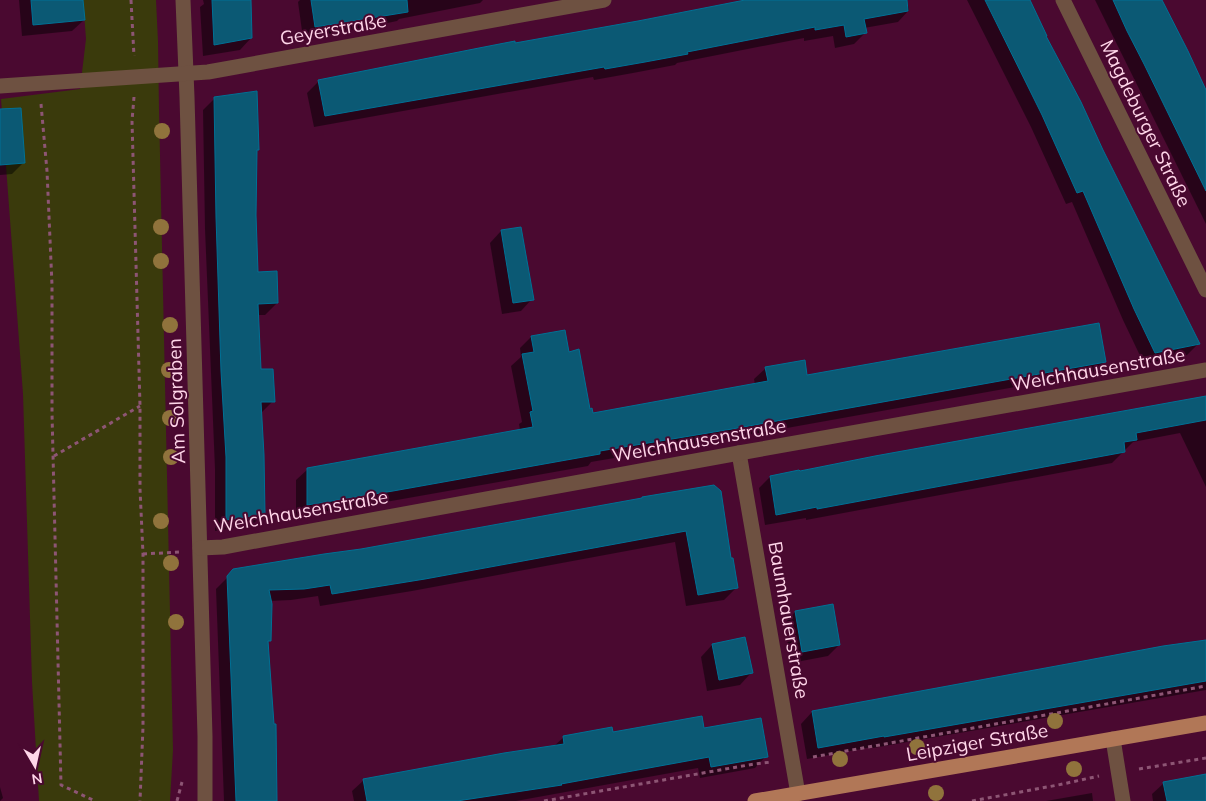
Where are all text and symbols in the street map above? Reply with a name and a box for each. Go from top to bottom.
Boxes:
street label: Geyerstraße [278,8,388,50]
street label: Magdeburger Straße [1095,36,1197,210]
street label: Am Solgraben [162,338,190,464]
street label: Welchhausenstraße [1009,342,1187,396]
street label: Welchhausenstraße [610,413,788,467]
street label: Welchhausenstraße [212,484,390,538]
street label: Baumhauerstraße [763,540,815,700]
street label: Leipziger Straße [904,718,1050,766]
north arrow [10,741,60,791]
text: N [30,769,44,789]

